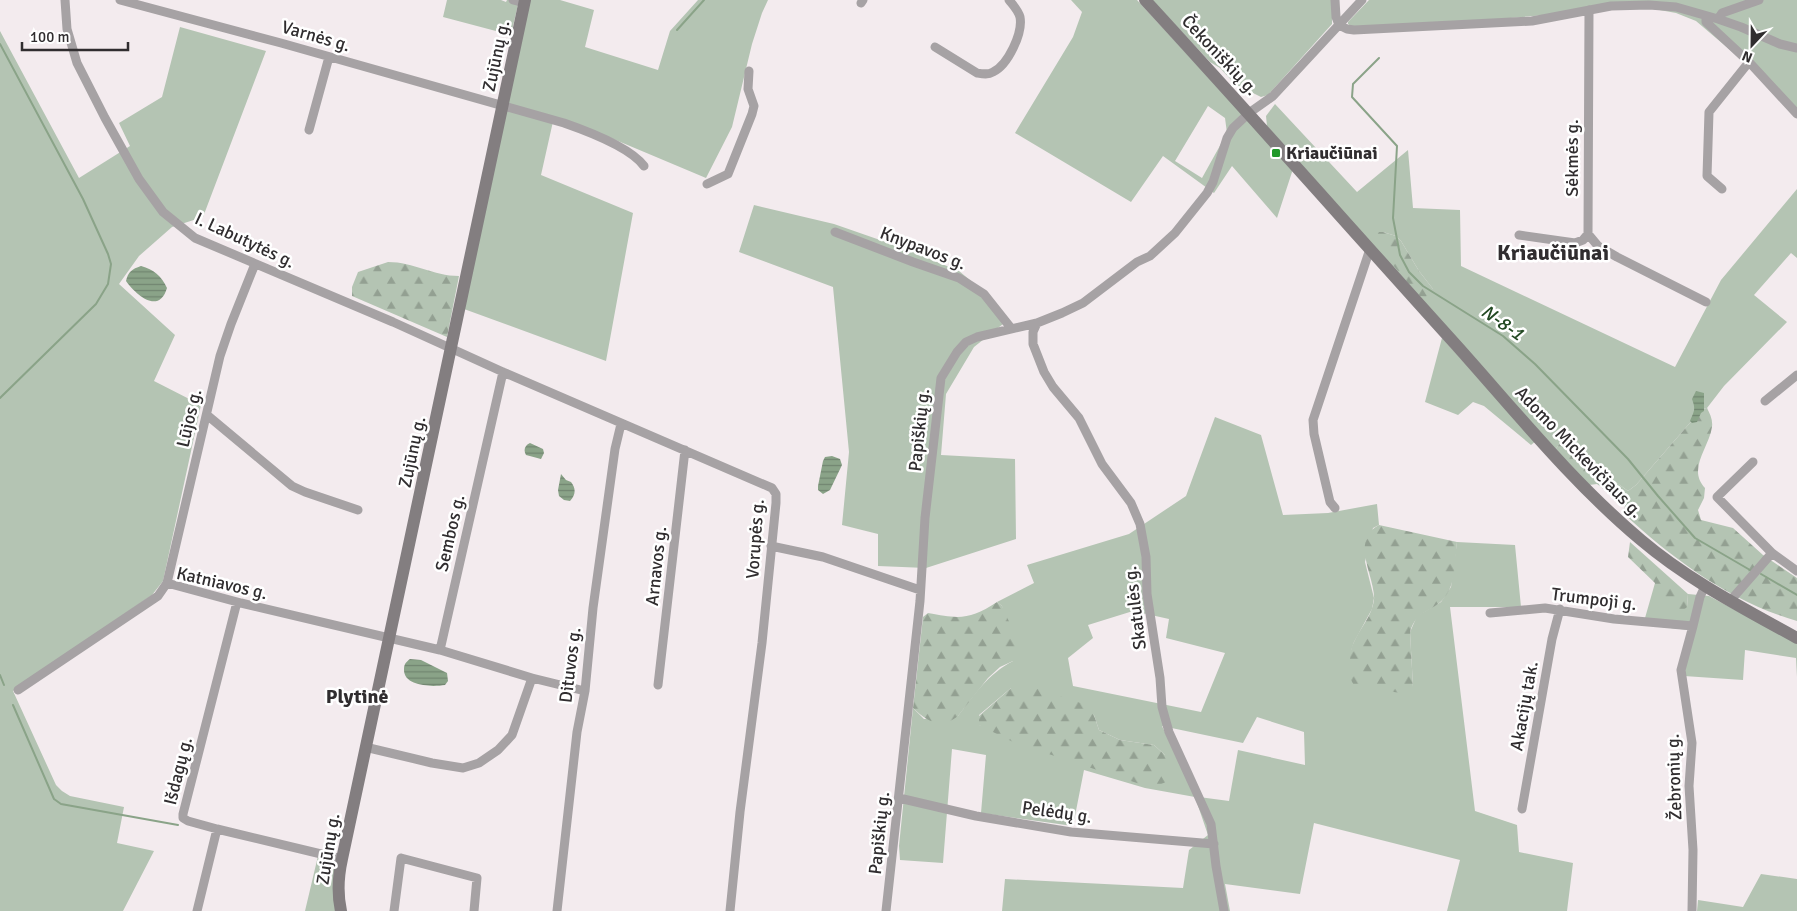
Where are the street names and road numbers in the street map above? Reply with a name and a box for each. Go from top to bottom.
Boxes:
street label: Čekoniškių g. [1177,10,1263,100]
street label: Varnės g. [279,16,353,56]
street label: Zujūnų g. [478,18,514,94]
street label: Sėkmės g. [1561,119,1583,197]
street label: I. Labutytės g. [191,207,299,273]
street label: Knypavos g. [877,222,969,274]
street label: Adomo Mickevičiaus g. [1511,382,1647,522]
street label: Lūjos g. [172,387,206,449]
street label: Papiškių g. [904,388,934,472]
street label: Zujūnų g. [394,414,430,490]
street label: Sembos g. [430,492,470,574]
street label: Vorupės g. [741,498,769,580]
street label: Arnavos g. [641,525,671,607]
street label: Katniavos g. [174,562,270,604]
street label: Skatulės g. [1119,565,1151,651]
street label: Trumpoji g. [1550,583,1638,615]
street label: Dituvos g. [554,626,586,704]
street label: Akacijų tak. [1505,659,1543,753]
street label: Žebronių g. [1661,733,1687,821]
street label: Išdagų g. [159,735,197,807]
street label: Papiškių g. [864,791,894,875]
street label: Pelėdų g. [1021,796,1093,828]
street label: Zujūnų g. [311,812,345,886]

